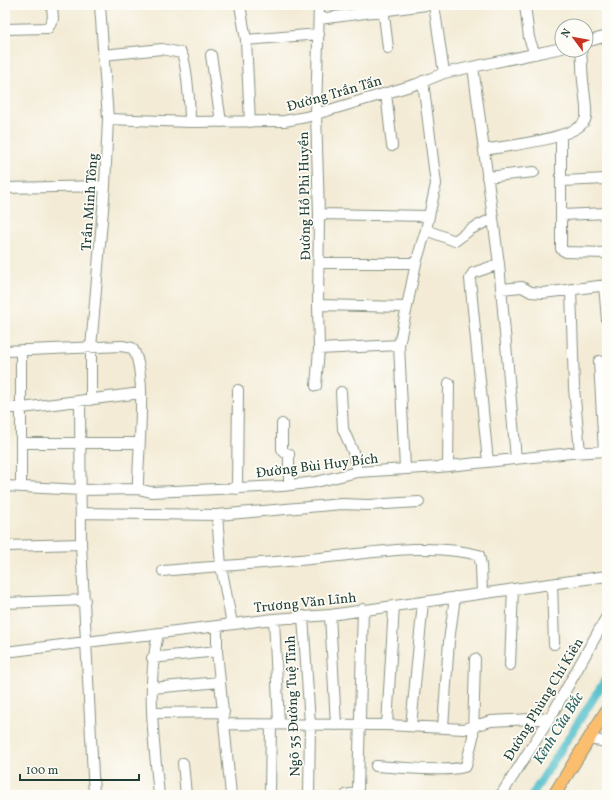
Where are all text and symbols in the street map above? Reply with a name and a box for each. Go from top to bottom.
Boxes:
north arrow [554,18,594,58]
text: N [558,26,575,41]
street label: Đường Trần Tấn [285,72,384,117]
street label: Đường Hồ Phi Huyền [295,131,316,261]
street label: Trần Minh Tông [78,152,103,252]
street label: Đường Bùi Huy Bích [255,450,380,483]
street label: Trương Văn Lĩnh [253,589,357,618]
street label: Ngõ 35 Đường Tuệ Tĩnh [282,635,305,777]
street label: Đường Phùng Chí Kiên [500,635,589,765]
water label: Kênh Cửa Bắc [529,688,590,769]
scale bar [20,756,139,782]
text: 100 m [26,763,59,779]

